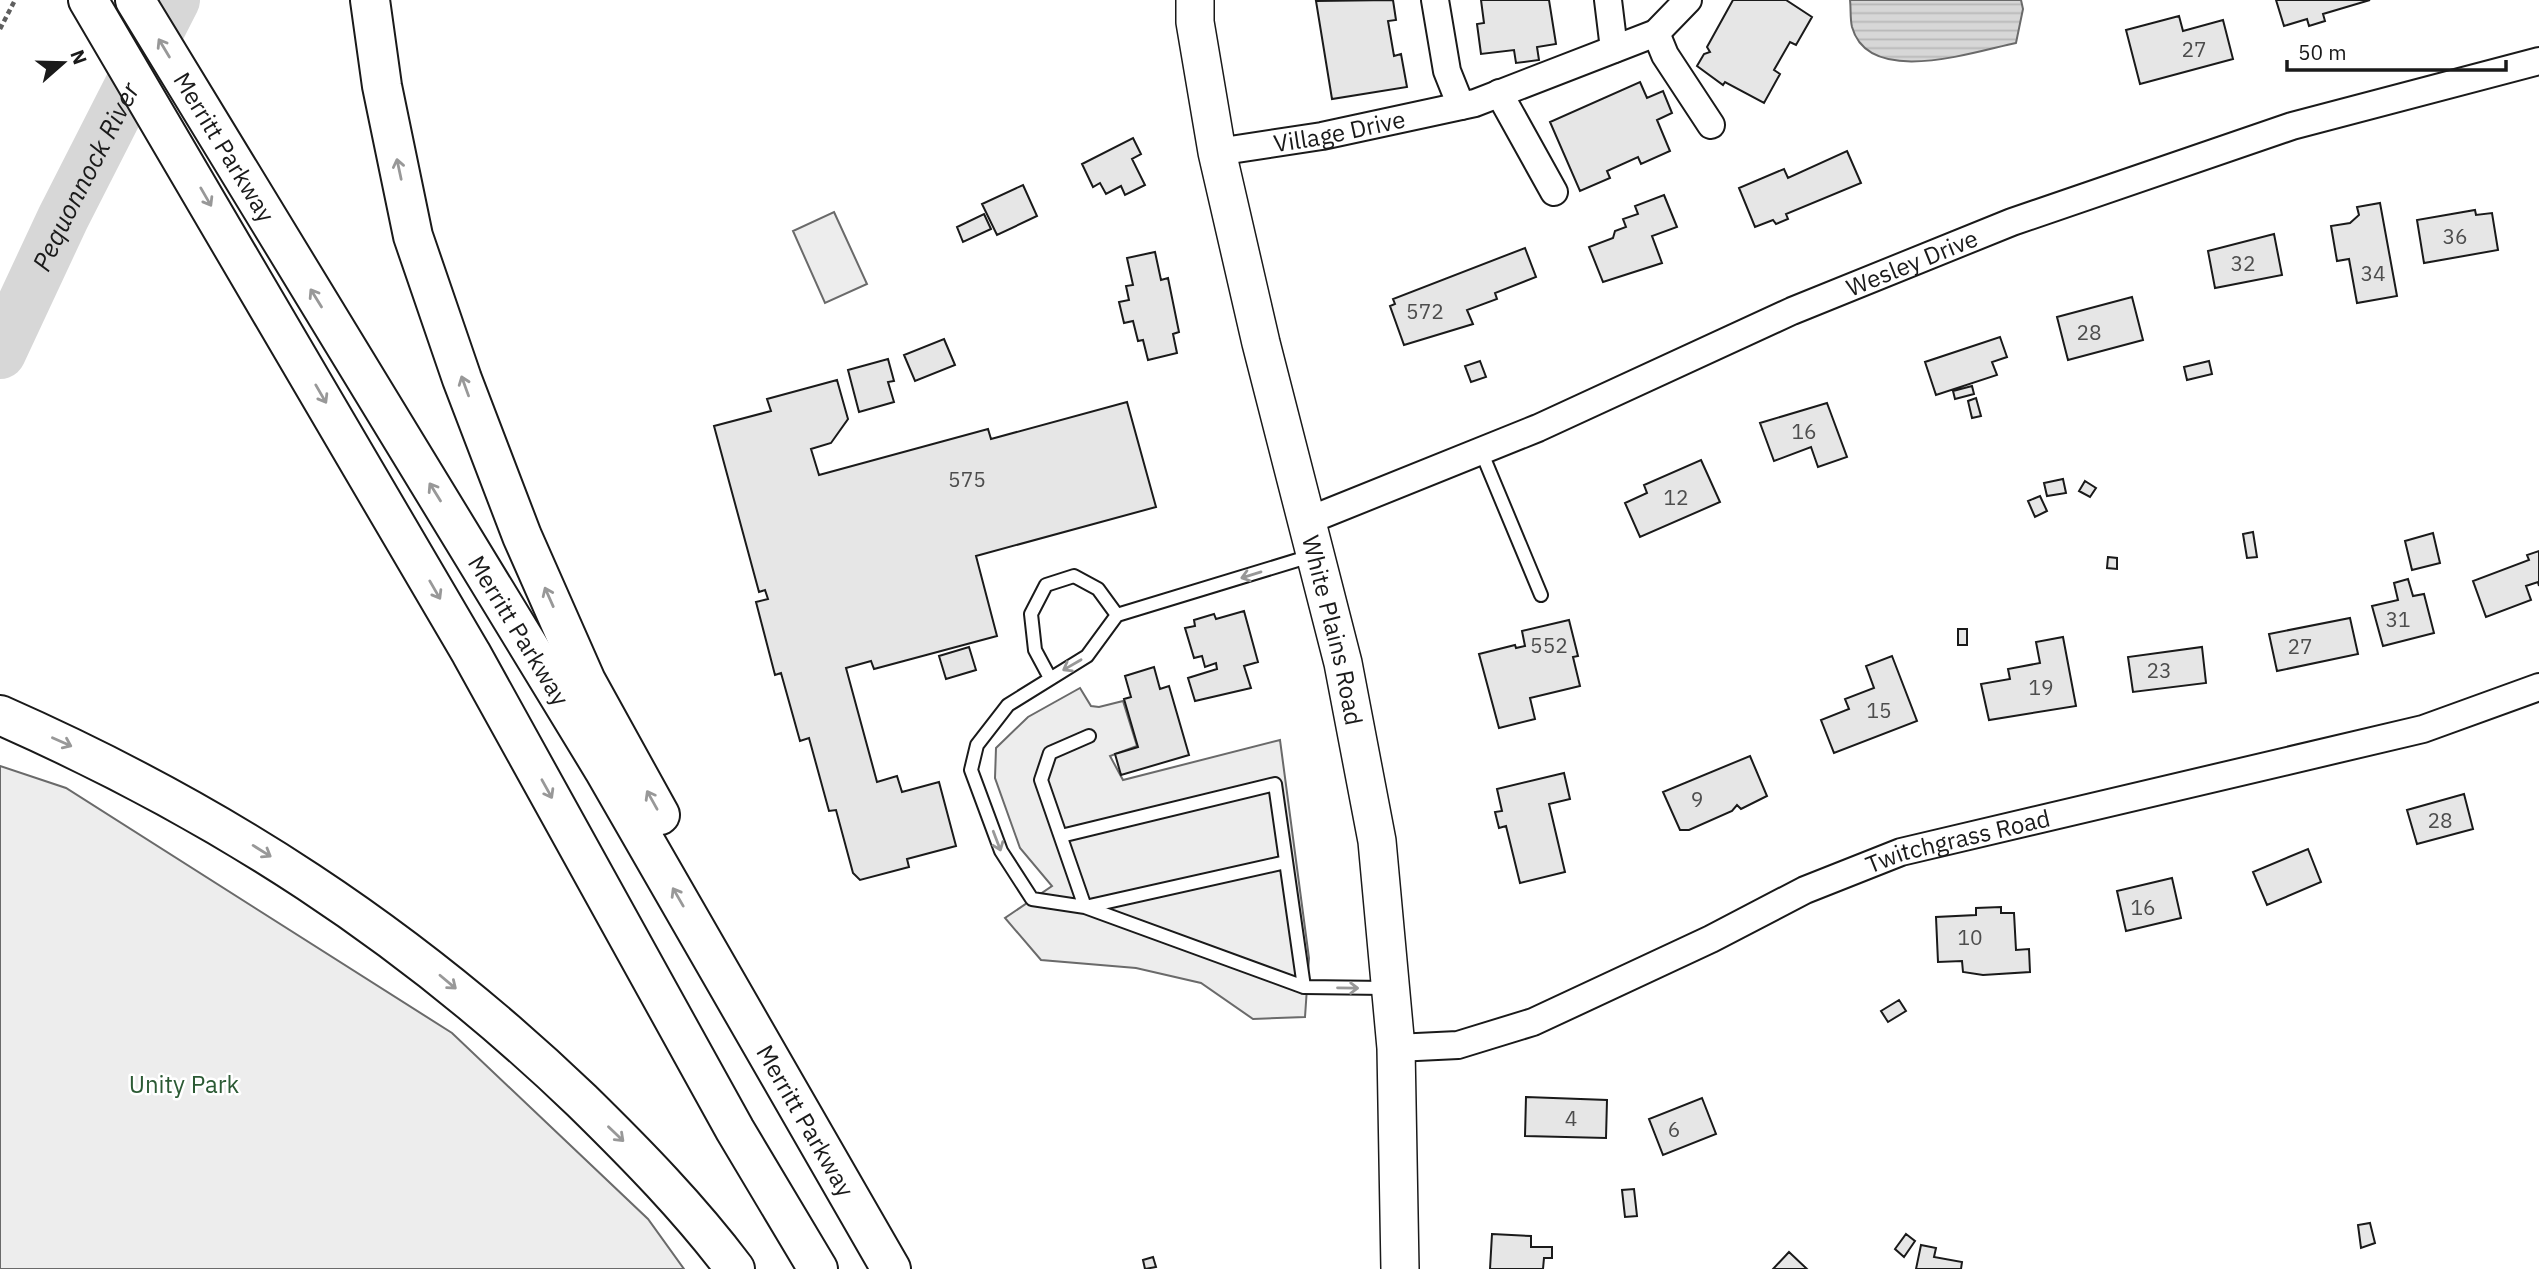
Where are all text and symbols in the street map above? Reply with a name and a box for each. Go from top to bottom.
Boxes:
north arrow [28,28,98,98]
scale bar [2287,28,2506,72]
house number: 27 [2181,35,2207,63]
text: 50 m [2298,38,2347,66]
one-way arrow [156,39,170,59]
text: N [65,47,93,68]
street label: Merritt Parkway [167,66,282,228]
water label: Pequonnock River [24,75,147,276]
street label: Village Drive [1271,103,1408,159]
one-way arrow [392,158,406,181]
one-way arrow [200,186,213,207]
street label: Wesley Drive [1842,222,1982,303]
house number: 36 [2442,222,2468,250]
house number: 32 [2230,249,2256,277]
house number: 34 [2360,259,2386,287]
one-way arrow [309,288,323,308]
house number: 572 [1406,297,1444,325]
house number: 28 [2076,318,2102,346]
one-way arrow [457,376,470,398]
one-way arrow [314,383,328,403]
house number: 16 [1791,417,1817,445]
house number: 575 [948,465,986,493]
one-way arrow [428,482,442,502]
house number: 12 [1663,483,1689,511]
street label: White Plains Road [1295,532,1371,728]
street label: Merritt Parkway [461,549,577,711]
one-way arrow [1240,570,1262,583]
one-way arrow [428,580,442,600]
one-way arrow [542,587,555,609]
house number: 31 [2385,605,2411,633]
house number: 552 [1530,631,1568,659]
house number: 27 [2287,632,2313,660]
house number: 23 [2146,656,2172,684]
one-way arrow [1062,659,1083,672]
house number: 19 [2028,673,2054,701]
house number: 15 [1866,696,1892,724]
one-way arrow [51,736,73,749]
one-way arrow [540,778,554,798]
house number: 9 [1691,785,1703,813]
one-way arrow [645,790,658,811]
street label: Twitchgrass Road [1861,801,2053,880]
house number: 28 [2427,806,2453,834]
one-way arrow [992,829,1005,851]
one-way arrow [252,844,272,858]
one-way arrow [670,888,684,908]
house number: 16 [2130,893,2156,921]
house number: 10 [1957,923,1983,951]
one-way arrow [438,974,456,990]
one-way arrow [1336,981,1359,994]
street label: Merritt Parkway [749,1039,862,1202]
park label: Unity Park [129,1068,240,1100]
house number: 4 [1565,1104,1577,1132]
house number: 6 [1668,1115,1680,1143]
one-way arrow [608,1126,625,1143]

